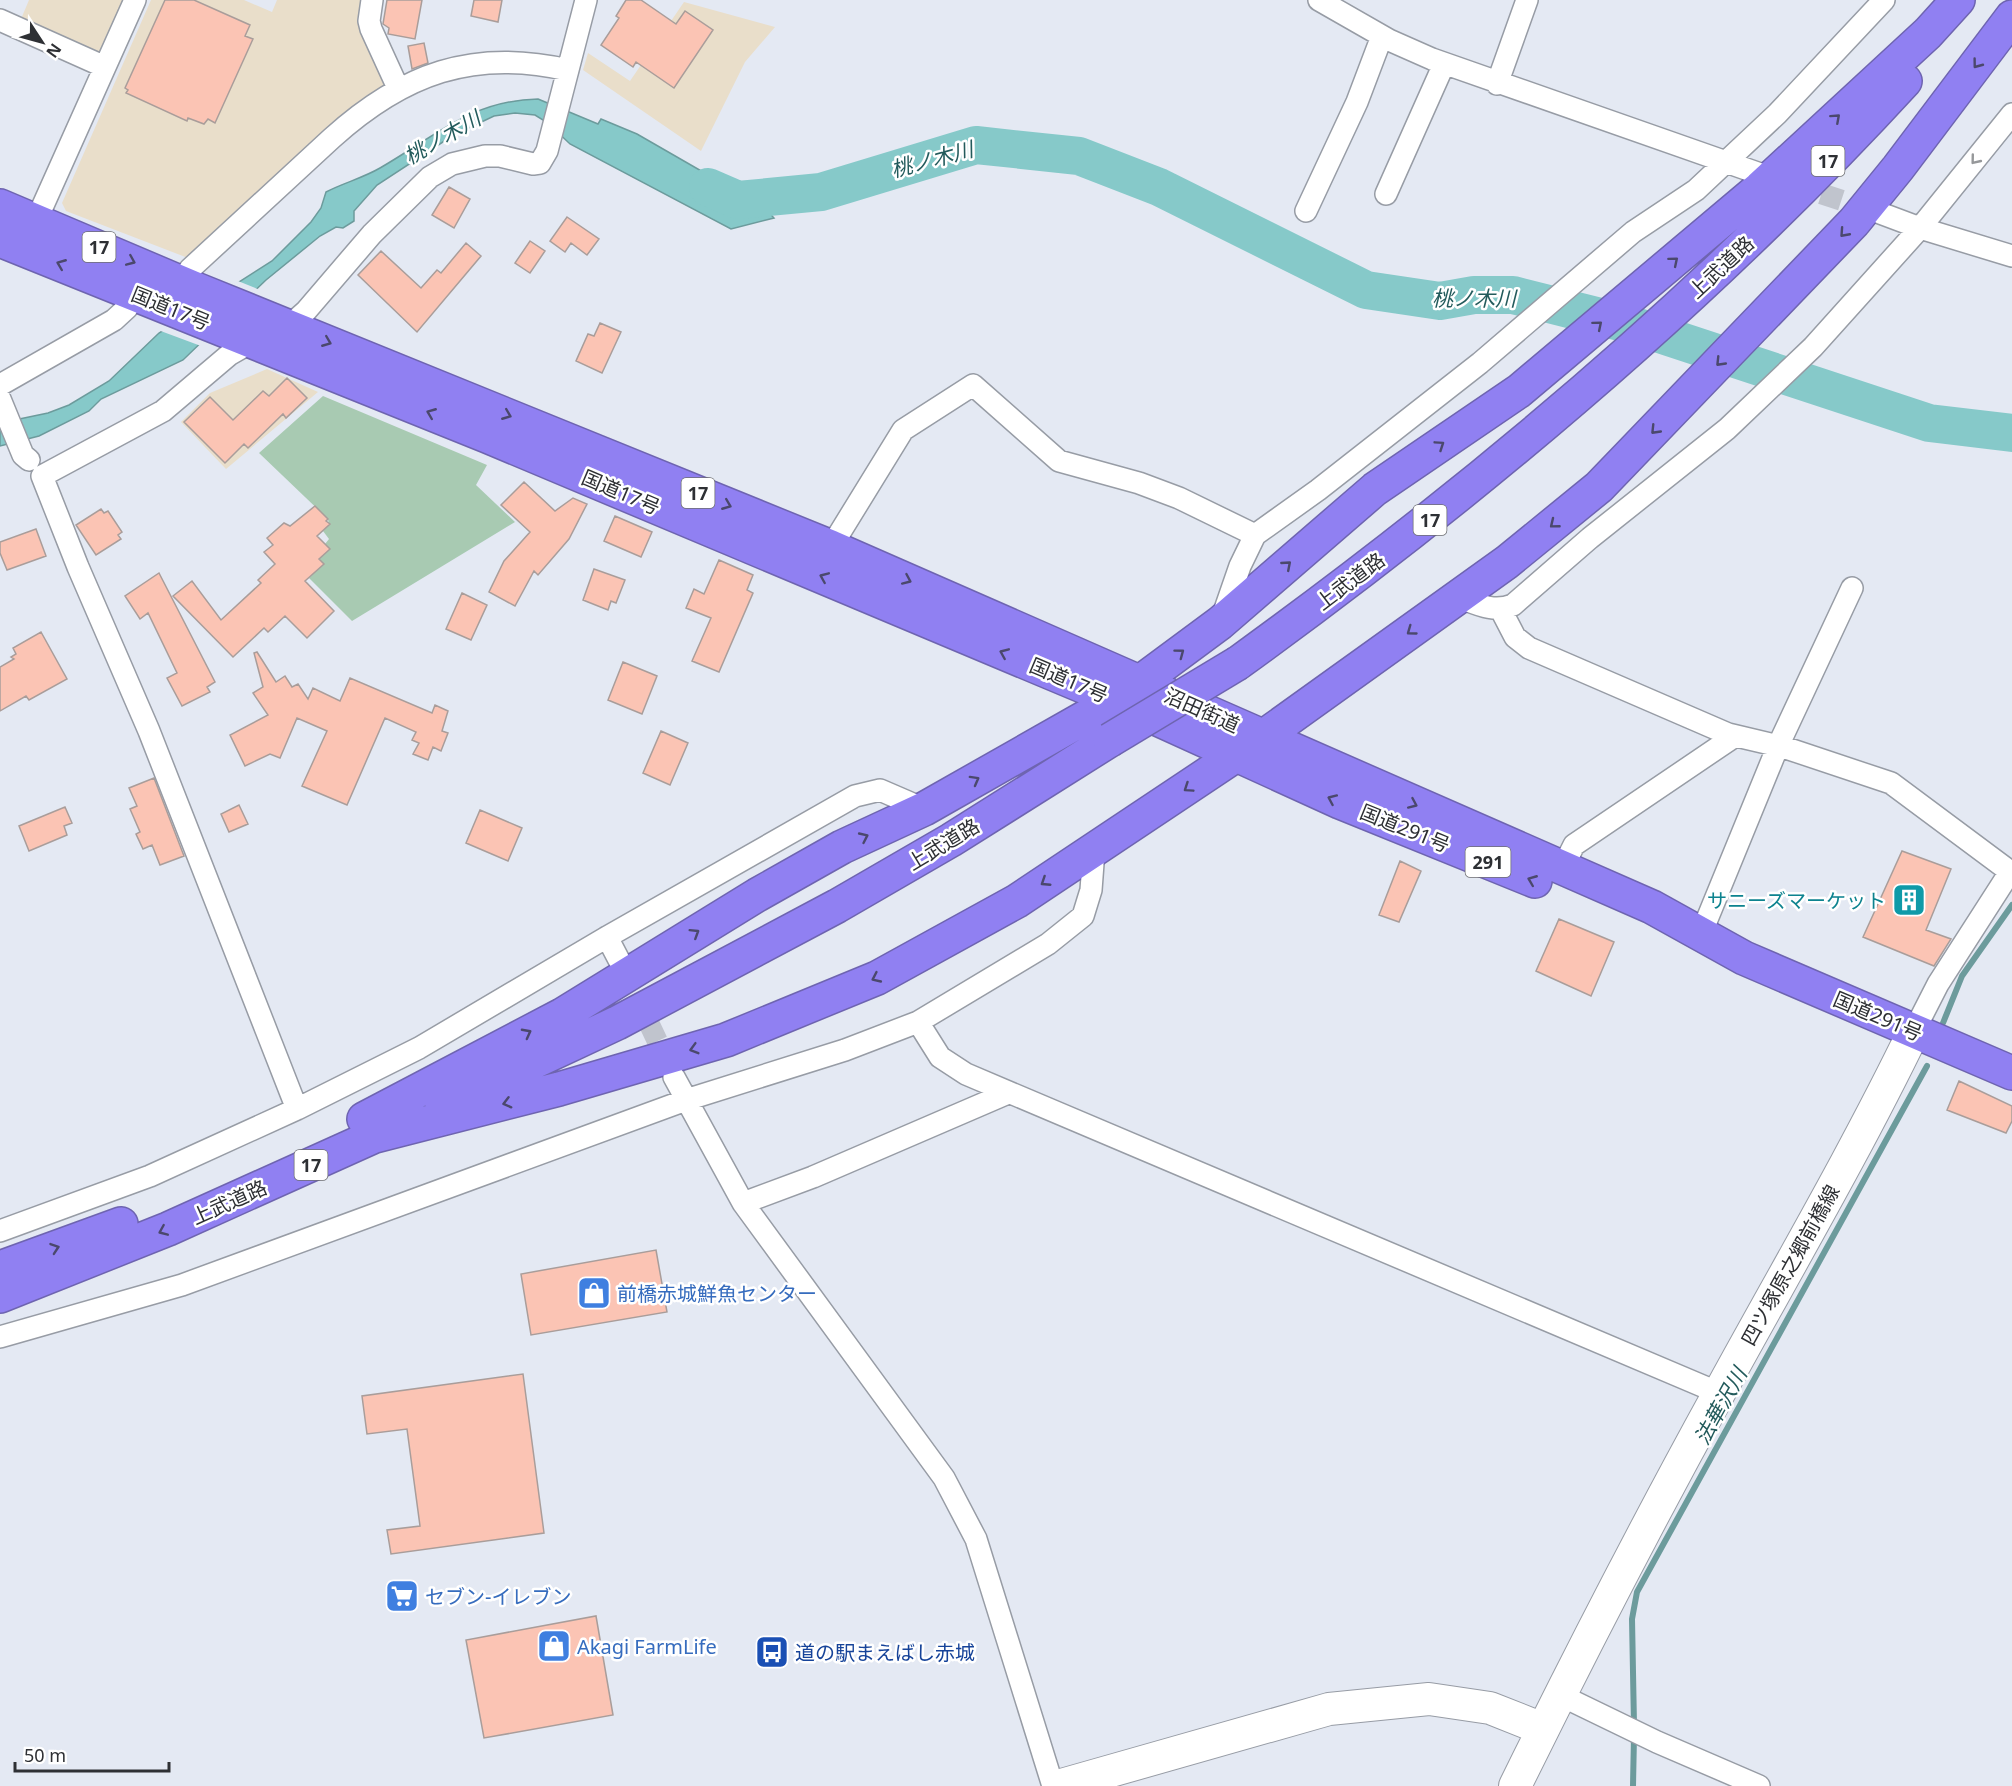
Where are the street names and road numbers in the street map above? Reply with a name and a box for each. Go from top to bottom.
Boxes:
road number: 17 [1812,146,1844,176]
street label: 上武道路 [1683,230,1759,304]
road number: 17 [82,232,116,262]
street label: 国道17号 [128,280,214,336]
street label: 国道17号 [578,463,664,521]
road number: 17 [682,478,714,508]
road number: 17 [1414,505,1446,535]
street label: 上武道路 [1310,546,1390,616]
street label: 国道17号 [1026,651,1112,709]
street label: 沼田街道 [1160,681,1244,739]
street label: 国道291号 [1356,798,1454,858]
street label: 上武道路 [902,812,984,876]
road number: 291 [1466,847,1510,877]
street label: 国道291号 [1829,985,1927,1047]
road number: 17 [294,1150,328,1180]
street label: 上武道路 [187,1173,271,1231]
street label: 四ツ塚原之郷前橋線 [1735,1180,1845,1350]

